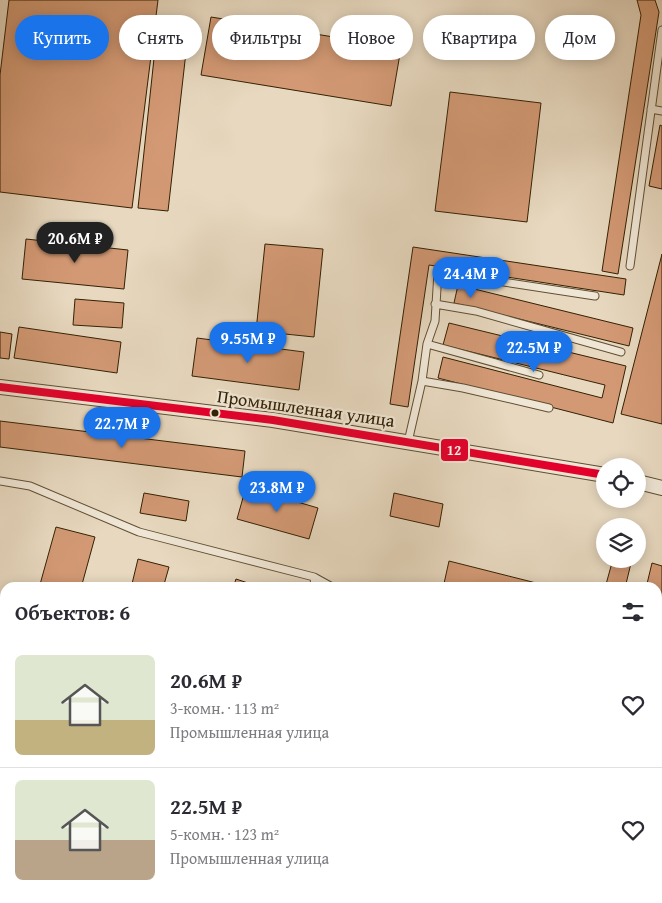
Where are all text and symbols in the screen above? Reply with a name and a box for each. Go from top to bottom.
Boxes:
chip: Купить [15,15,109,60]
chip: Снять [119,15,202,60]
chip: Фильтры [212,15,320,60]
chip: Новое [330,15,413,60]
chip: Квартира [423,15,535,60]
chip: Дом [545,15,615,60]
pin: 20.6M ₽ [29,222,121,264]
text: 20.6M ₽ [48,226,102,250]
pin: 24.4M ₽ [425,256,517,299]
text: 24.4M ₽ [444,261,498,285]
pin: 9.55M ₽ [202,322,294,364]
text: 9.55M ₽ [221,326,275,350]
pin: 22.5M ₽ [488,330,580,373]
text: 22.5M ₽ [507,335,561,359]
street label: Промышленная улица [215,382,397,434]
pin: 22.7M ₽ [76,406,168,449]
unlabelled marker [210,408,220,418]
text: 22.7M ₽ [95,411,149,435]
line badge: 12 [440,438,469,462]
text: 12 [447,440,461,460]
map controls [596,458,646,568]
button: locate [596,458,646,508]
pin: 23.8M ₽ [231,470,323,513]
text: 23.8M ₽ [250,475,304,499]
button: layers [596,518,646,568]
text: Объектов: 6 [15,597,130,628]
icon: filters [619,598,647,626]
text: 20.6M ₽ [170,665,242,696]
icon: home [55,675,115,735]
icon: heart [619,691,647,719]
text: 3-комн. · 113 m² [170,696,279,720]
text: Промышленная улица [170,720,329,744]
text: 22.5M ₽ [170,791,242,822]
icon: home [55,800,115,860]
icon: heart [619,816,647,844]
text: 5-комн. · 123 m² [170,822,279,846]
text: Промышленная улица [170,846,329,870]

